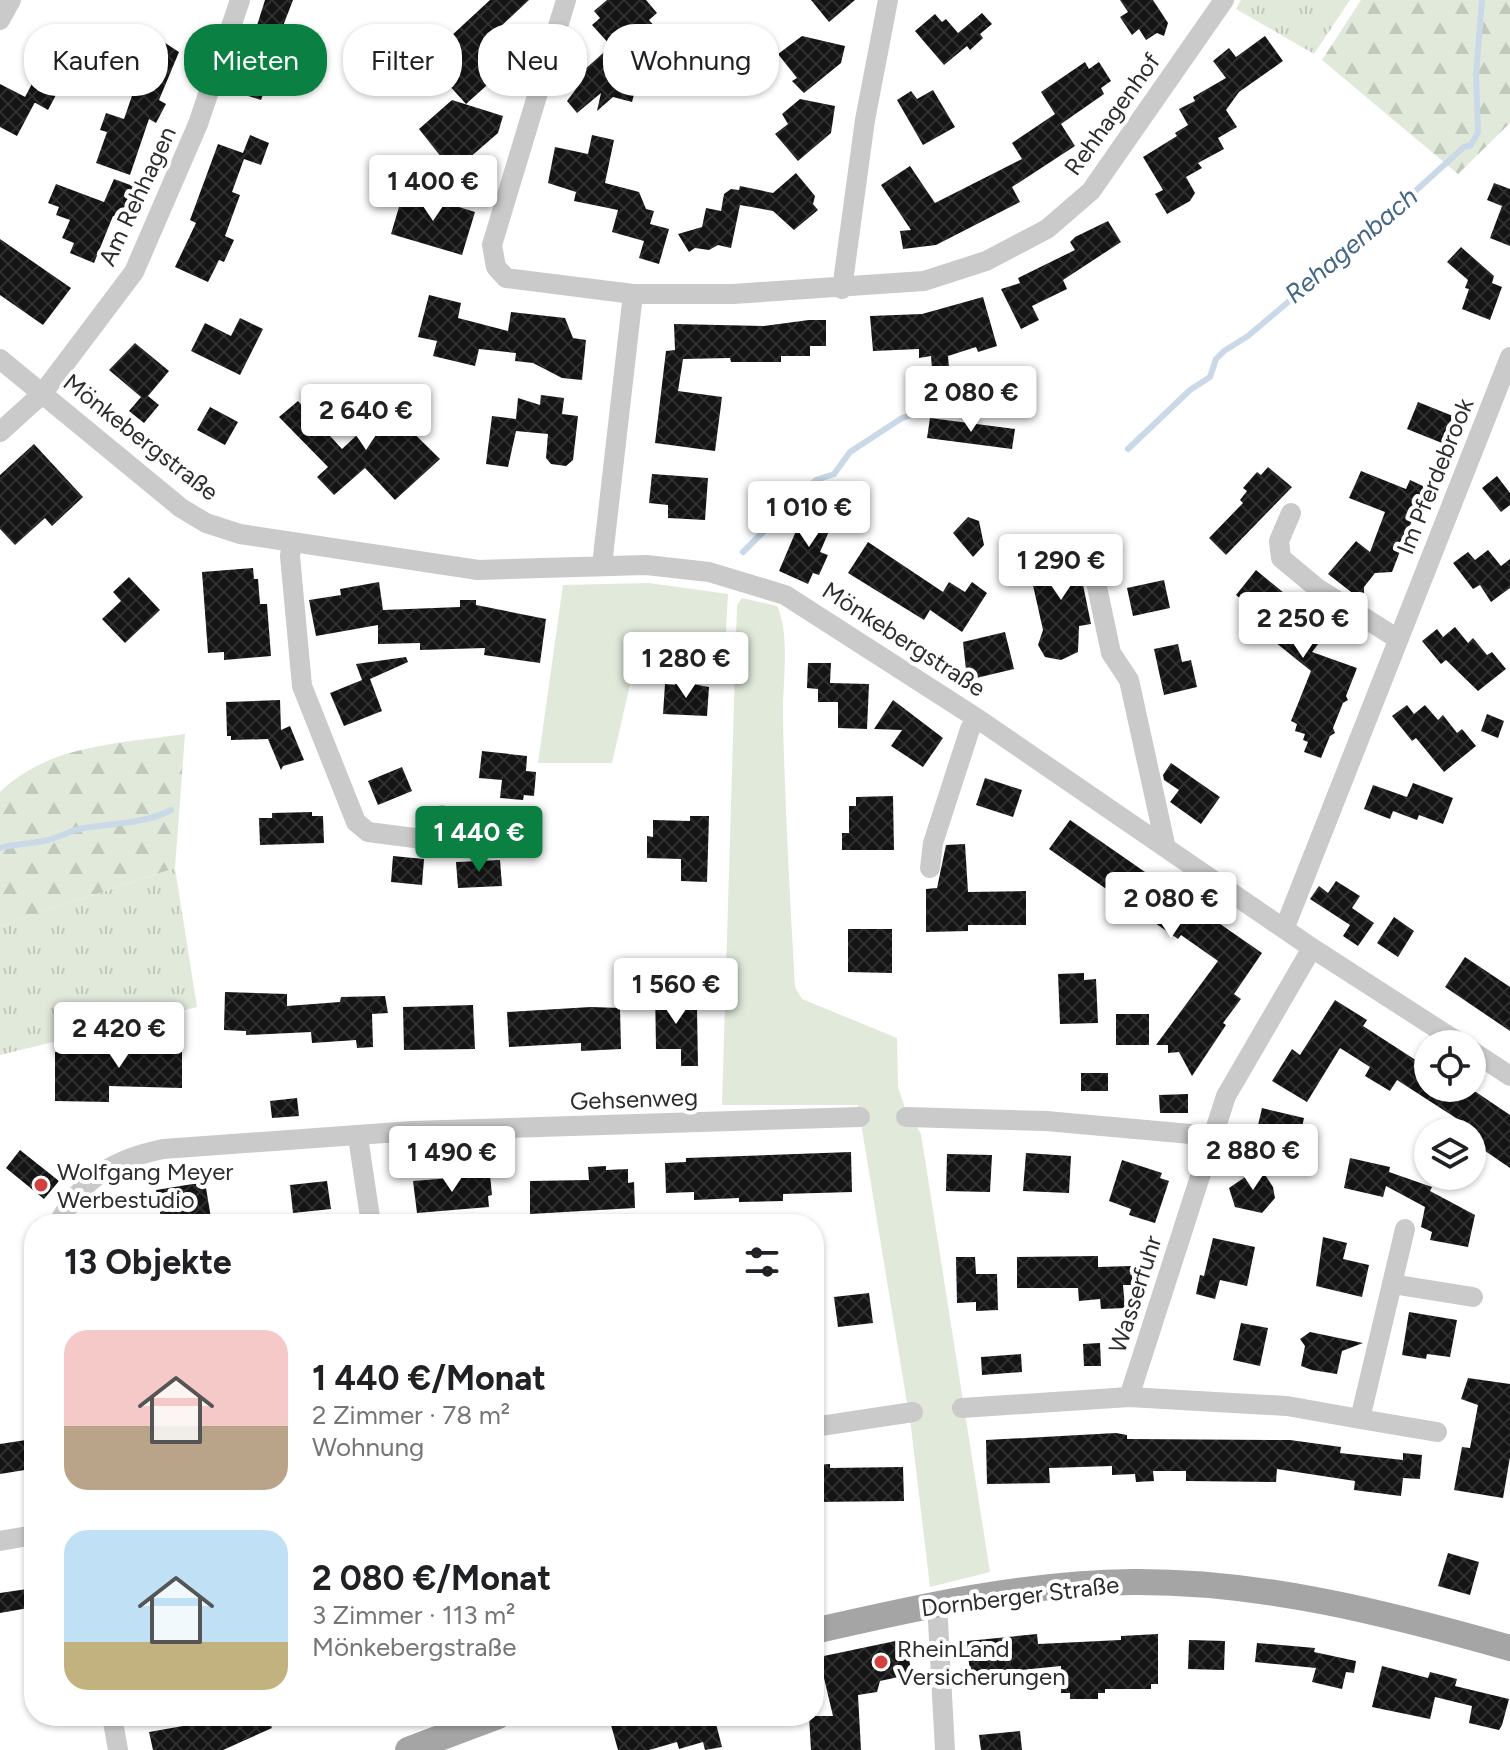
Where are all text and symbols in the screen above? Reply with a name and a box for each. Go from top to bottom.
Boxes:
chip: Kaufen [24,24,168,96]
chip: Mieten [184,24,327,96]
chip: Filter [343,24,462,96]
chip: Neu [478,24,587,96]
chip: Wohnung [603,24,779,96]
street label: Rehhagenhof [1058,47,1166,181]
street label: Am Rehhagen [92,122,182,270]
pin: 1 400 € [359,155,507,223]
text: 1 400 € [387,165,479,197]
water label: Rehagenbach [1278,180,1424,310]
pin: 2 080 € [897,366,1045,434]
street label: Mönkebergstraße [58,367,224,507]
text: 2 080 € [923,376,1019,408]
pin: 2 640 € [292,384,440,452]
street label: Im Pferdebrook [1391,393,1480,558]
text: 2 640 € [319,394,413,426]
pin: 1 010 € [735,481,883,549]
text: 1 010 € [766,491,852,523]
pin: 1 290 € [987,534,1135,602]
text: 1 290 € [1017,544,1105,576]
street label: Mönkebergstraße [817,575,991,703]
pin: 2 250 € [1229,592,1377,660]
text: 2 250 € [1257,602,1349,634]
pin: 1 280 € [612,632,760,700]
text: 1 280 € [641,642,731,674]
pin: 1 440 € [405,806,553,874]
text: 1 440 € [433,816,525,848]
pin: 2 080 € [1097,872,1245,940]
text: 2 080 € [1123,882,1219,914]
pin: 1 560 € [602,958,750,1026]
text: 1 560 € [632,968,720,1000]
pin: 2 420 € [45,1002,193,1070]
text: 2 420 € [72,1012,166,1044]
map controls [1414,1030,1486,1190]
button: locate [1414,1030,1486,1102]
street label: Gehsenweg [570,1082,698,1116]
button: layers [1414,1118,1486,1190]
pin: 2 880 € [1179,1124,1327,1192]
pin: 1 490 € [378,1126,526,1194]
text: 2 880 € [1206,1134,1300,1166]
text: 1 490 € [407,1136,497,1168]
place label: Wolfgang Meyer Werbestudio [57,1157,233,1214]
marker: Wolfgang Meyer Werbestudio [32,1176,50,1194]
street label: Wasserfuhr [1102,1232,1168,1356]
icon: filters [740,1240,784,1284]
text: 13 Objekte [64,1242,232,1283]
text: 1 440 €/Monat [312,1358,546,1399]
icon: home [128,1362,224,1458]
text: 2 Zimmer · 78 m² [312,1399,510,1431]
text: Wohnung [312,1431,424,1463]
text: 2 080 €/Monat [312,1558,551,1599]
icon: home [128,1562,224,1658]
street label: Dornberger Straße [919,1569,1121,1623]
text: 3 Zimmer · 113 m² [312,1599,516,1631]
text: Mönkebergstraße [312,1631,516,1663]
place label: RheinLand Versicherungen [897,1634,1066,1691]
marker: RheinLand Versicherungen [872,1653,890,1671]

